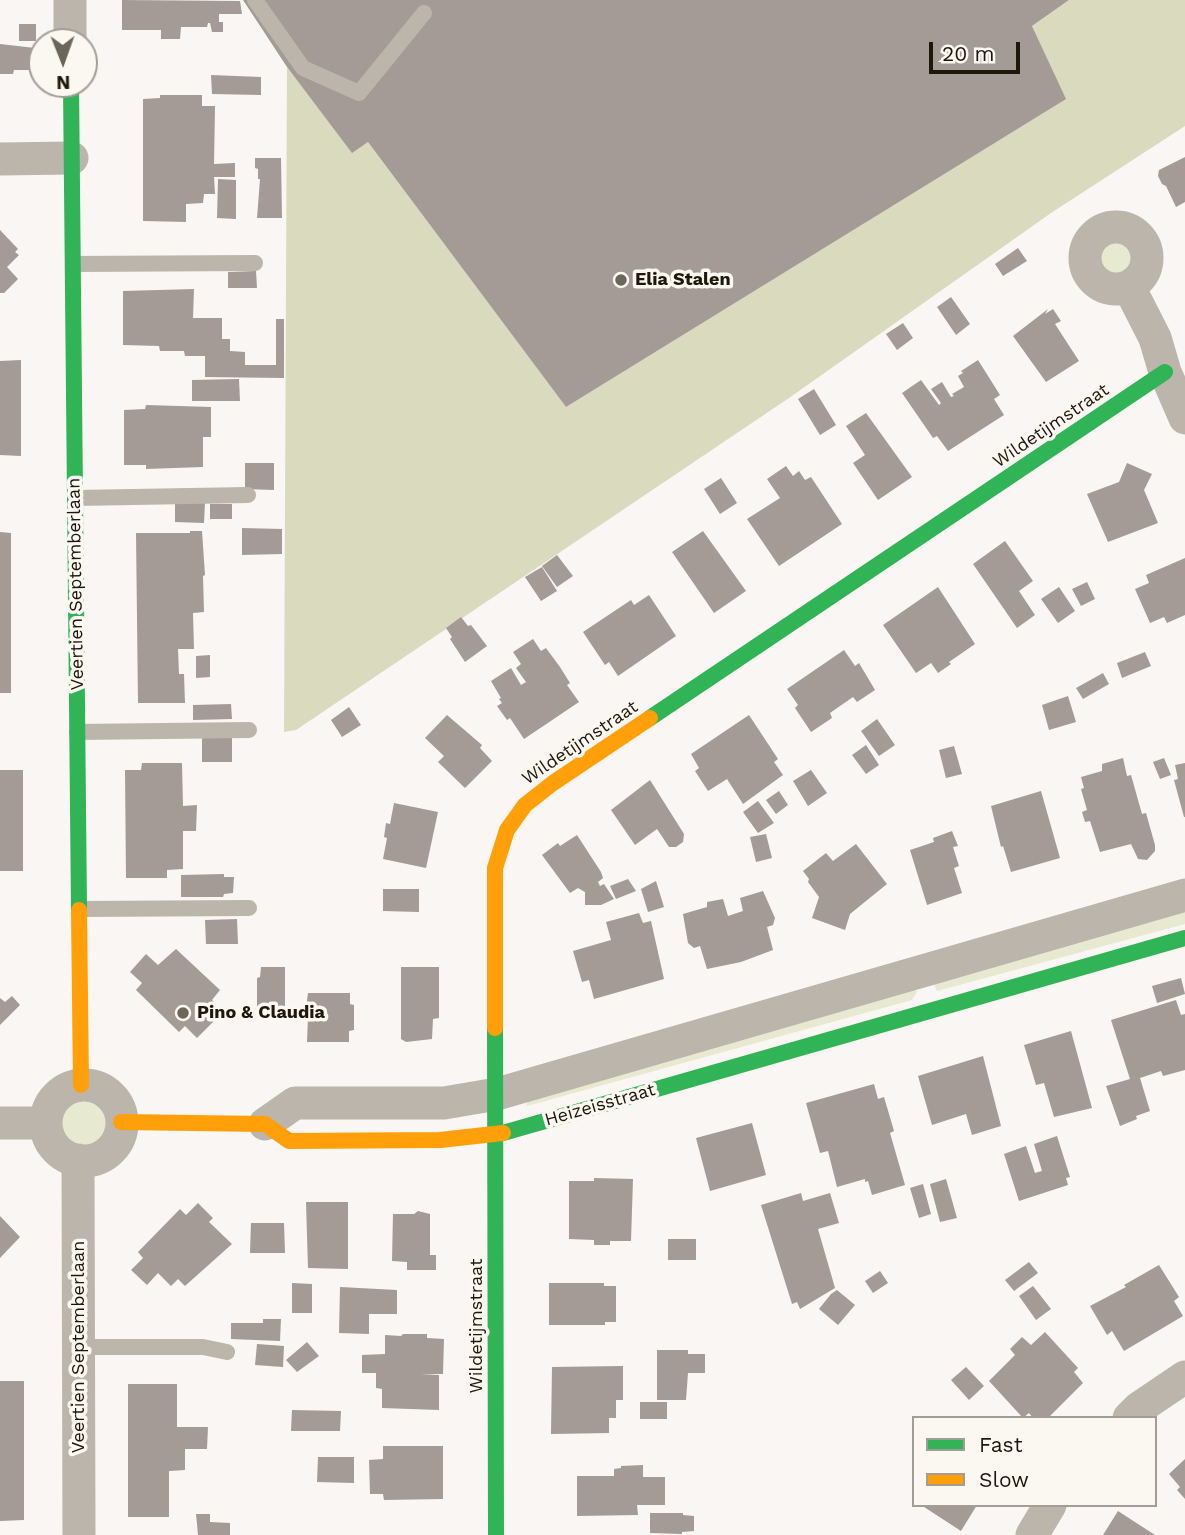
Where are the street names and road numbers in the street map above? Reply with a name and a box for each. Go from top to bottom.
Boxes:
street label: Wildetijmstraat [989,379,1113,473]
street label: Veertien Septemberlaan [63,478,89,690]
street label: Wildetijmstraat [518,696,642,790]
street label: Heizeisstraat [542,1079,658,1131]
street label: Veertien Septemberlaan [68,1241,90,1453]
street label: Wildetijmstraat [466,1259,488,1393]

